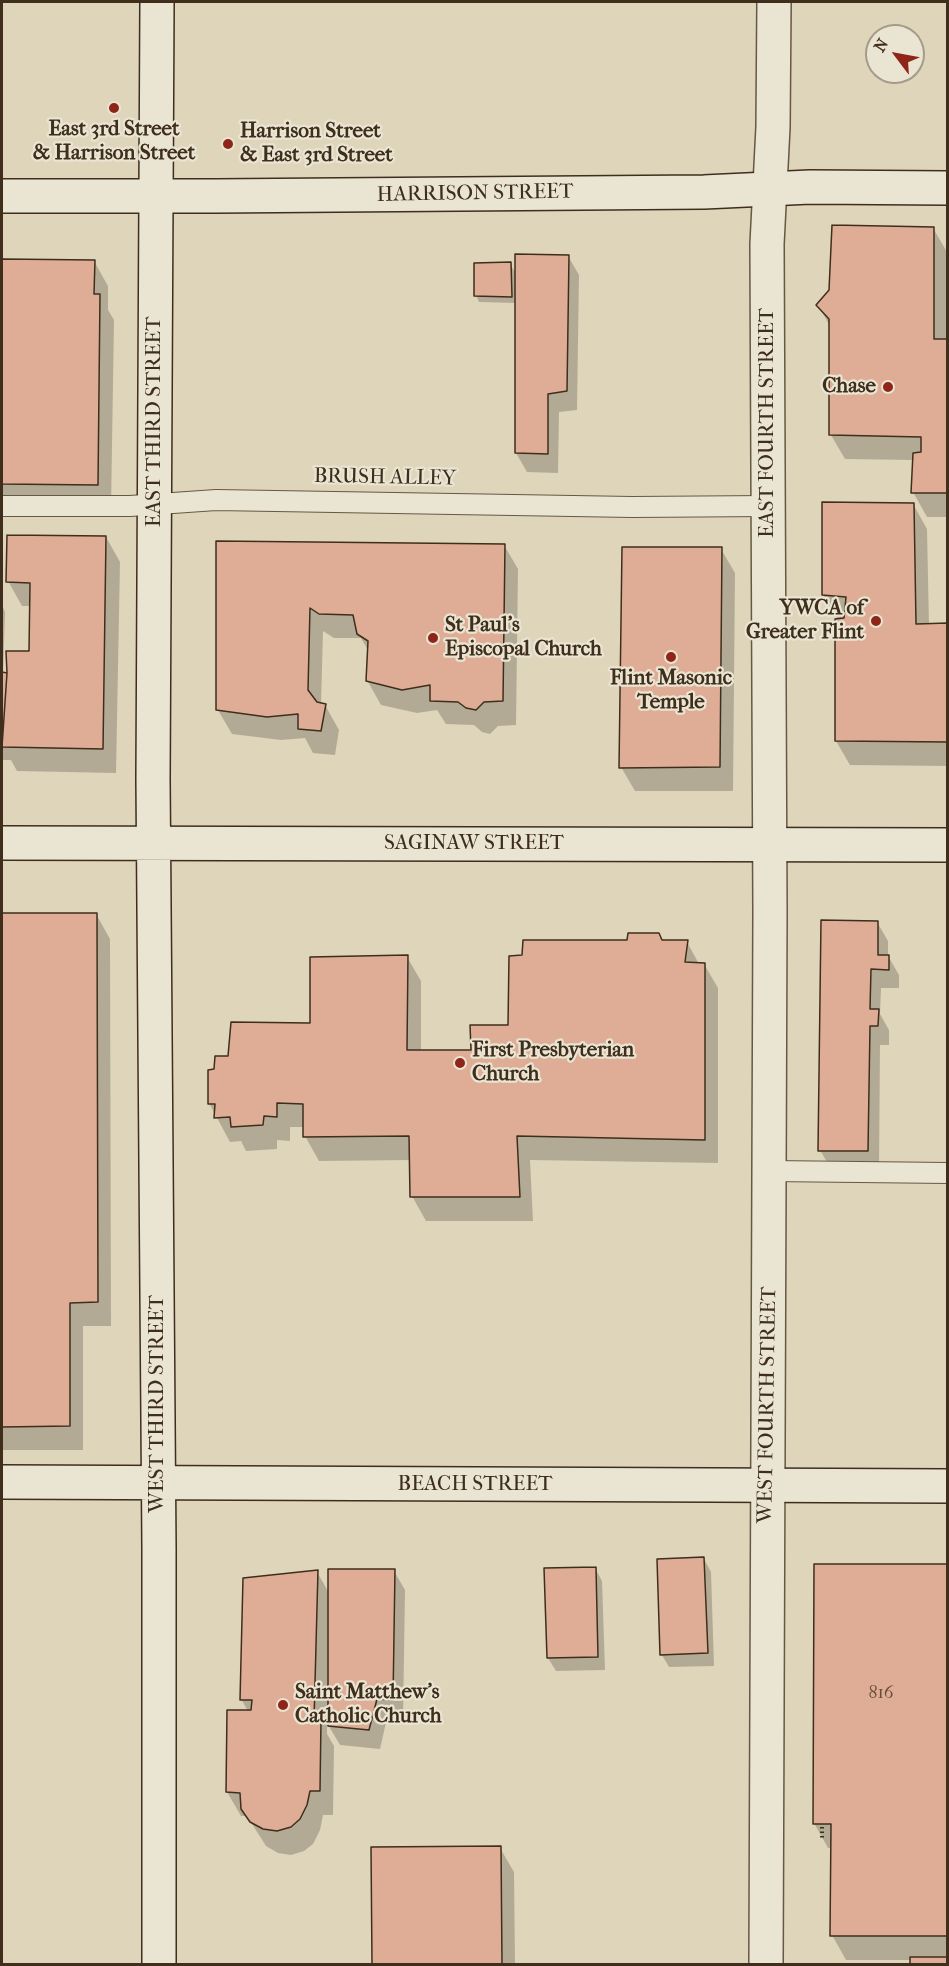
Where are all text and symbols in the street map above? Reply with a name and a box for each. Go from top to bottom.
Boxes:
north arrow [865,24,925,84]
text: N [870,35,892,55]
marker: East 3rd Street & Harrison Street [107,101,121,115]
place label: East 3rd Street & Harrison Street [33,117,195,167]
place label: Harrison Street & East 3rd Street [240,119,393,169]
marker: Harrison Street & East 3rd Street [221,137,235,151]
street label: HARRISON STREET [377,180,573,208]
street label: EAST FOURTH STREET [755,308,781,538]
street label: EAST THIRD STREET [142,317,168,527]
place label: Chase [822,374,876,400]
marker: Chase [881,380,895,394]
street label: BRUSH ALLEY [314,464,456,492]
place label: YWCA of Greater Flint [746,596,864,646]
place label: St Paul's Episcopal Church [445,613,602,663]
marker: YWCA of Greater Flint [869,614,883,628]
marker: St Paul's Episcopal Church [426,631,440,645]
marker: Flint Masonic Temple [664,650,678,664]
place label: Flint Masonic Temple [610,666,732,716]
street label: SAGINAW STREET [384,831,564,857]
place label: First Presbyterian Church [472,1038,634,1088]
marker: First Presbyterian Church [453,1056,467,1070]
street label: WEST FOURTH STREET [753,1286,783,1524]
street label: WEST THIRD STREET [145,1295,171,1513]
street label: BEACH STREET [398,1472,552,1498]
place label: Saint Matthew's Catholic Church [295,1680,442,1730]
house number: 816 [868,1683,894,1705]
marker: Saint Matthew's Catholic Church [276,1698,290,1712]

